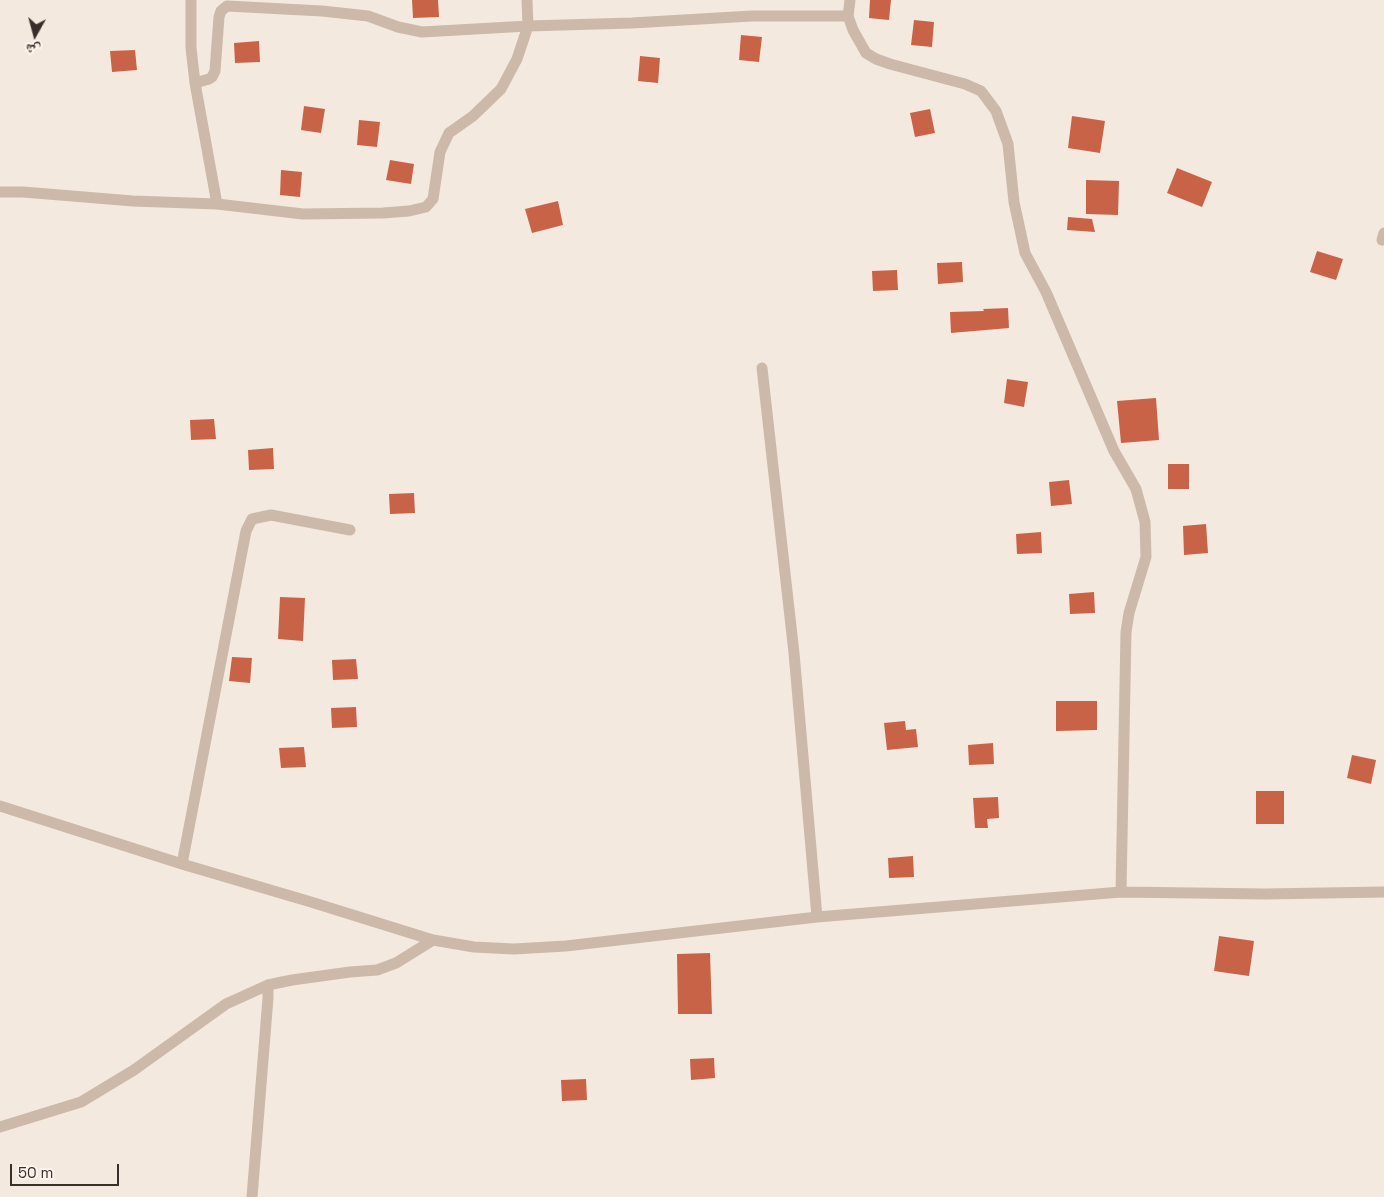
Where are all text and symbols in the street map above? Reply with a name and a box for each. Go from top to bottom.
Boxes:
north arrow [10,10,60,60]
text: ش [25,40,42,60]
scale bar [12,1154,121,1186]
text: 50 m [18,1163,53,1182]

